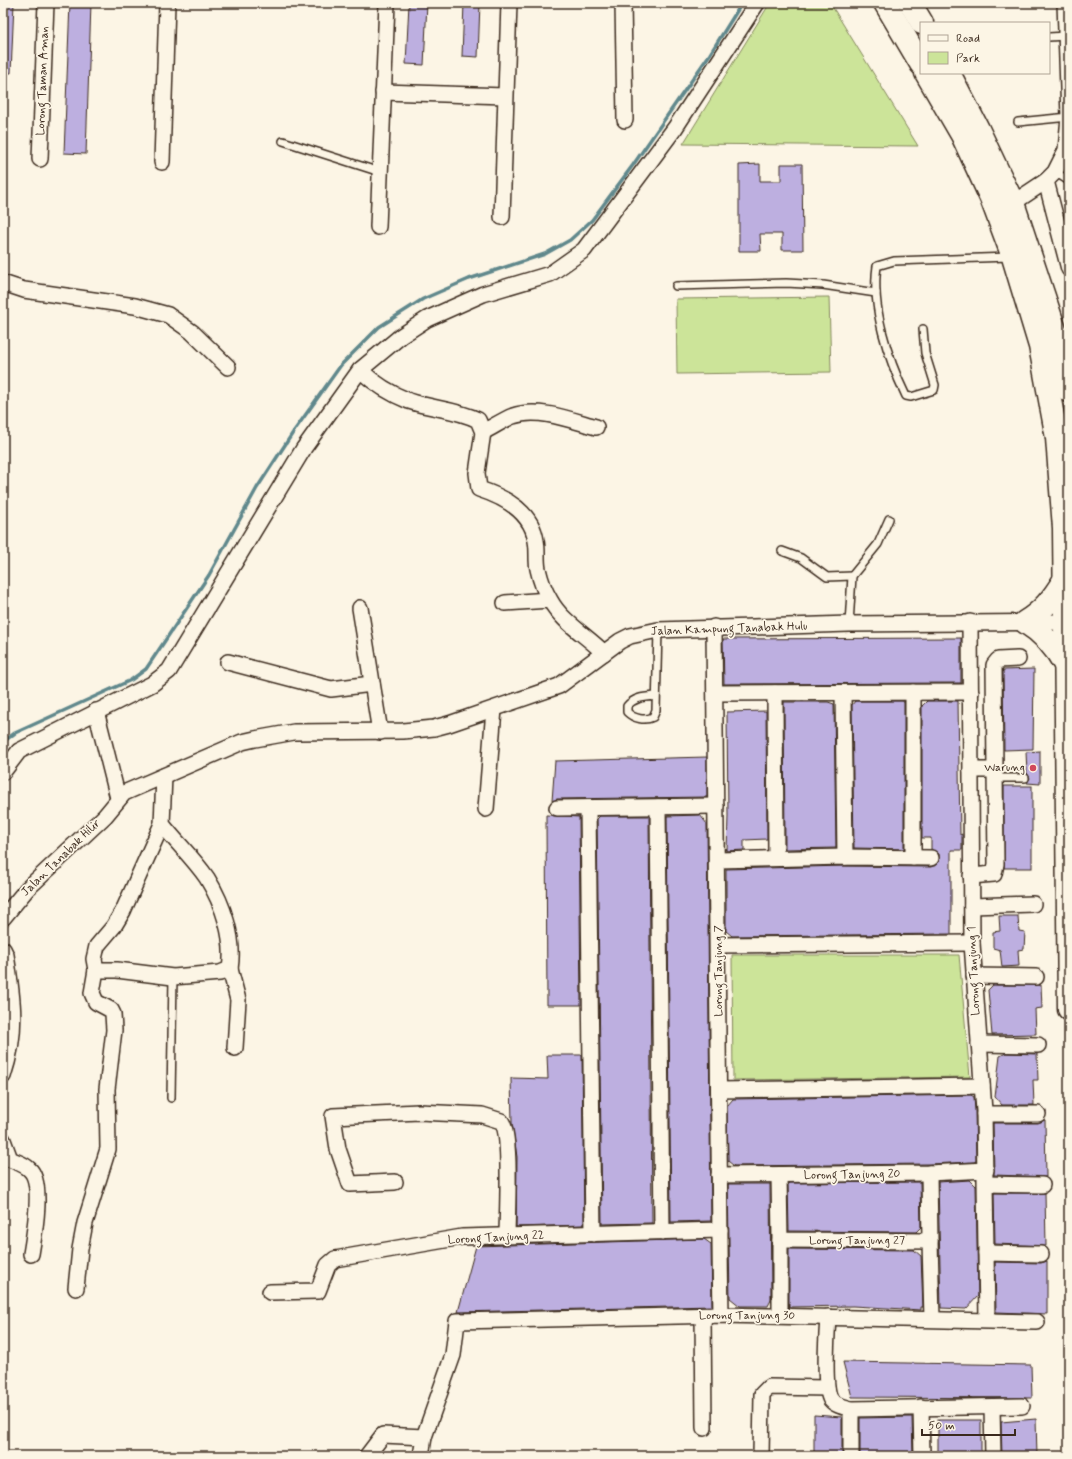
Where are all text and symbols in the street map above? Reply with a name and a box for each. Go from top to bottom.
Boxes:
legend [920,22,1050,74]
street label: Lorong Taman Aman [33,26,54,136]
text: Road [956,31,980,47]
text: Park [956,51,980,67]
street label: Jalan Kampung Tanabak Hulu [650,618,808,641]
place label: Warung [984,760,1025,776]
marker: Warung [1028,763,1038,773]
street label: Jalan Tanabak Hilir [18,816,104,900]
street label: Lorong Tanjung 7 [711,925,728,1017]
street label: Lorong Tanjung 1 [964,926,985,1016]
street label: Lorong Tanjung 20 [803,1166,901,1185]
street label: Lorong Tanjung 22 [447,1227,545,1250]
street label: Lorong Tanjung 27 [809,1233,905,1250]
street label: Lorong Tanjung 30 [699,1308,795,1325]
scale bar [922,1411,1015,1437]
text: 50 m [928,1418,955,1434]

